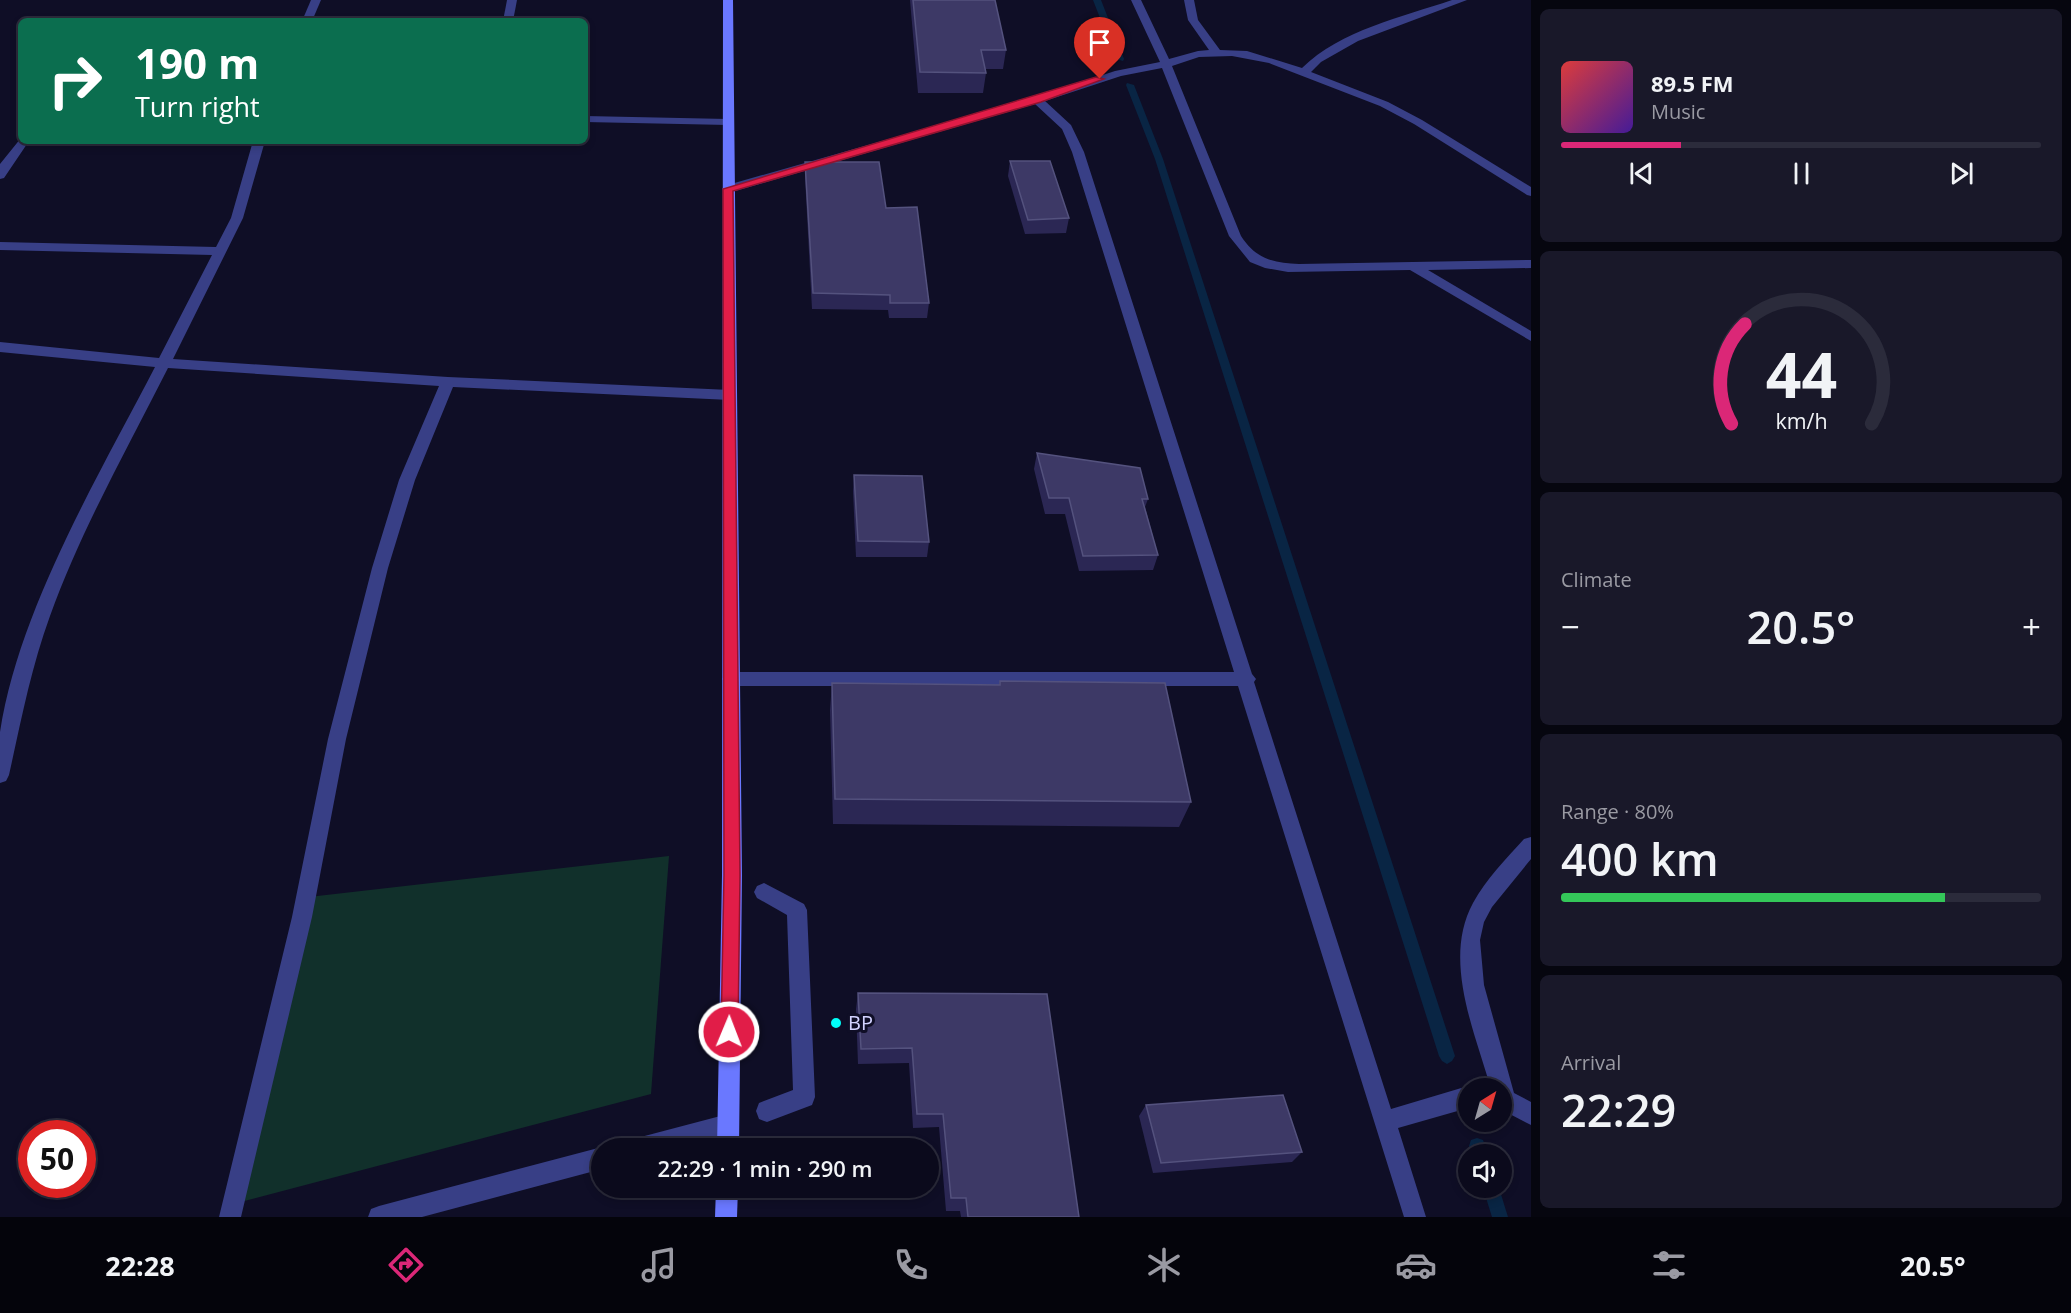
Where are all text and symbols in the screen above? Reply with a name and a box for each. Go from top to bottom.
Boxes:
pin [1074,17,1125,79]
icon: arrive [1083,26,1116,59]
text: 190 m [135,34,259,91]
icon: right [36,42,114,120]
text: 89.5 FM [1651,68,1734,98]
text: Turn right [135,88,260,125]
text: Music [1651,98,1705,125]
icon: previous [1625,157,1658,190]
icon: pause [1785,157,1818,190]
icon: next [1945,157,1978,190]
text: 44 [1765,331,1837,416]
text: km/h [1775,406,1827,435]
text: Climate [1561,566,1632,593]
text: 20.5° [1747,596,1855,657]
text: − [1561,604,1580,649]
text: + [2022,604,2041,649]
text: Range · 80% [1561,798,1674,825]
text: 400 km [1561,828,1719,889]
position arrow [697,1000,761,1064]
place label: BP [848,1009,873,1036]
marker: BP [829,1016,843,1030]
text: Arrival [1561,1049,1621,1076]
north arrow [1458,1078,1512,1132]
map controls [1458,1078,1512,1198]
text: 22:29 [1561,1079,1676,1140]
speed limit sign: 50 [18,1120,96,1198]
button: sound [1458,1144,1512,1198]
text: 22:29 · 1 min · 290 m [657,1153,873,1183]
icon: directions [385,1244,427,1286]
icon: music [638,1244,680,1286]
icon: phone [890,1244,932,1286]
icon: climate [1143,1244,1185,1286]
icon: car [1395,1244,1437,1286]
icon: filters [1648,1244,1690,1286]
text: 22:28 [105,1247,175,1284]
text: 20.5° [1900,1247,1966,1284]

